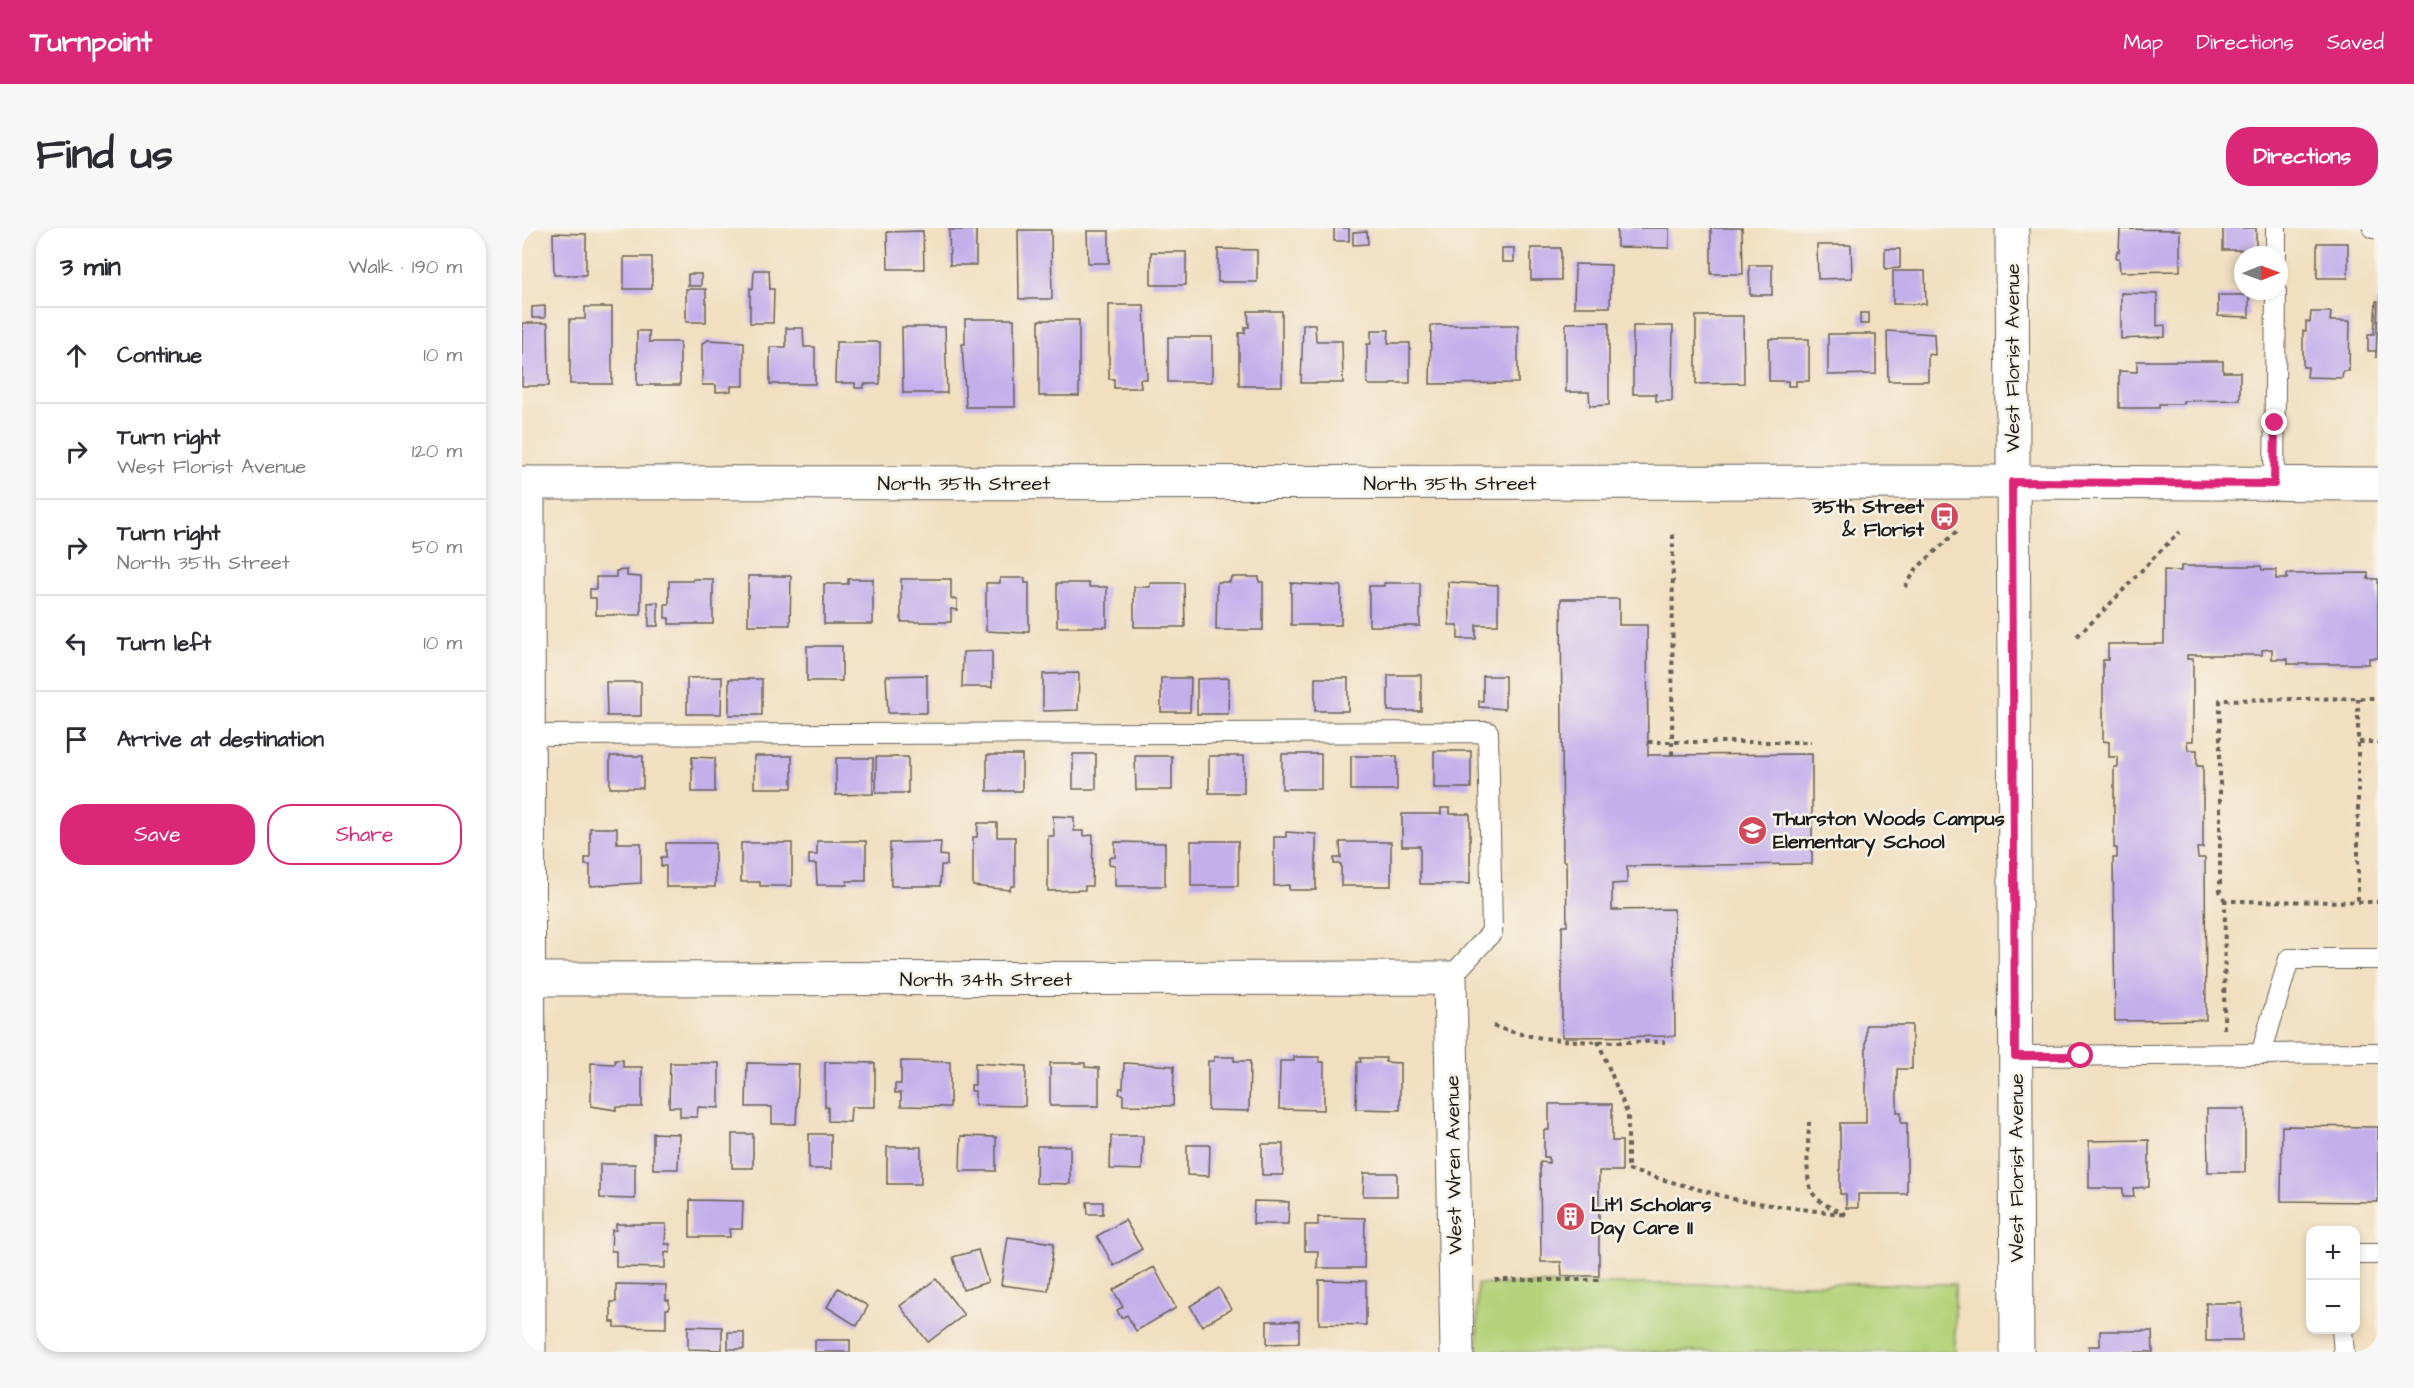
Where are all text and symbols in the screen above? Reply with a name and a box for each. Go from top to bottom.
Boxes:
text: Turnpoint [30,23,152,62]
text: Map [2123,28,2163,57]
text: Directions [2196,28,2294,57]
text: Saved [2327,28,2384,57]
text: Find us [36,127,173,185]
button: Directions [2226,127,2378,186]
north arrow [2234,246,2288,300]
text: 3 min [60,249,121,285]
text: Walk · 190 m [349,253,462,281]
street label: West Florist Avenue [1999,263,2027,453]
icon: ahead [60,339,93,372]
text: Continue [117,340,202,371]
text: 10 m [423,341,462,369]
route end [2261,409,2287,435]
text: Turn right [117,422,220,453]
icon: right [60,435,93,468]
text: 120 m [412,437,462,465]
text: West Florist Avenue [117,453,306,481]
street label: North 35th Street [878,470,1050,498]
street label: North 35th Street [1364,470,1536,498]
place label: 35th Street & Florist [1811,493,1925,544]
bus stop icon: 35th Street & Florist [1929,501,1961,533]
text: Turn right [117,518,220,549]
icon: right [60,531,93,564]
text: 50 m [412,533,462,561]
text: North 35th Street [117,549,290,577]
icon: left [60,627,93,660]
text: Turn left [117,628,211,659]
text: 10 m [423,629,462,657]
icon: arrive [60,723,93,756]
text: Arrive at destination [117,724,324,755]
button: Save [60,804,255,865]
button: Share [267,804,462,865]
place label: Thurston Woods Campus Elementary School [1772,805,2005,857]
school or university icon: Thurston Woods Campus Elementary School [1736,814,1768,846]
street label: North 34th Street [900,966,1072,994]
route start [2067,1042,2093,1068]
street label: West Florist Avenue [2003,1073,2031,1263]
street label: West Wren Avenue [1438,1075,1470,1255]
place label: Lit'l Scholars Day Care II [1591,1191,1711,1243]
building icon: Lit'l Scholars Day Care II [1554,1200,1586,1232]
map controls [2306,1226,2360,1334]
button: + [2306,1226,2360,1280]
button: − [2306,1280,2360,1334]

